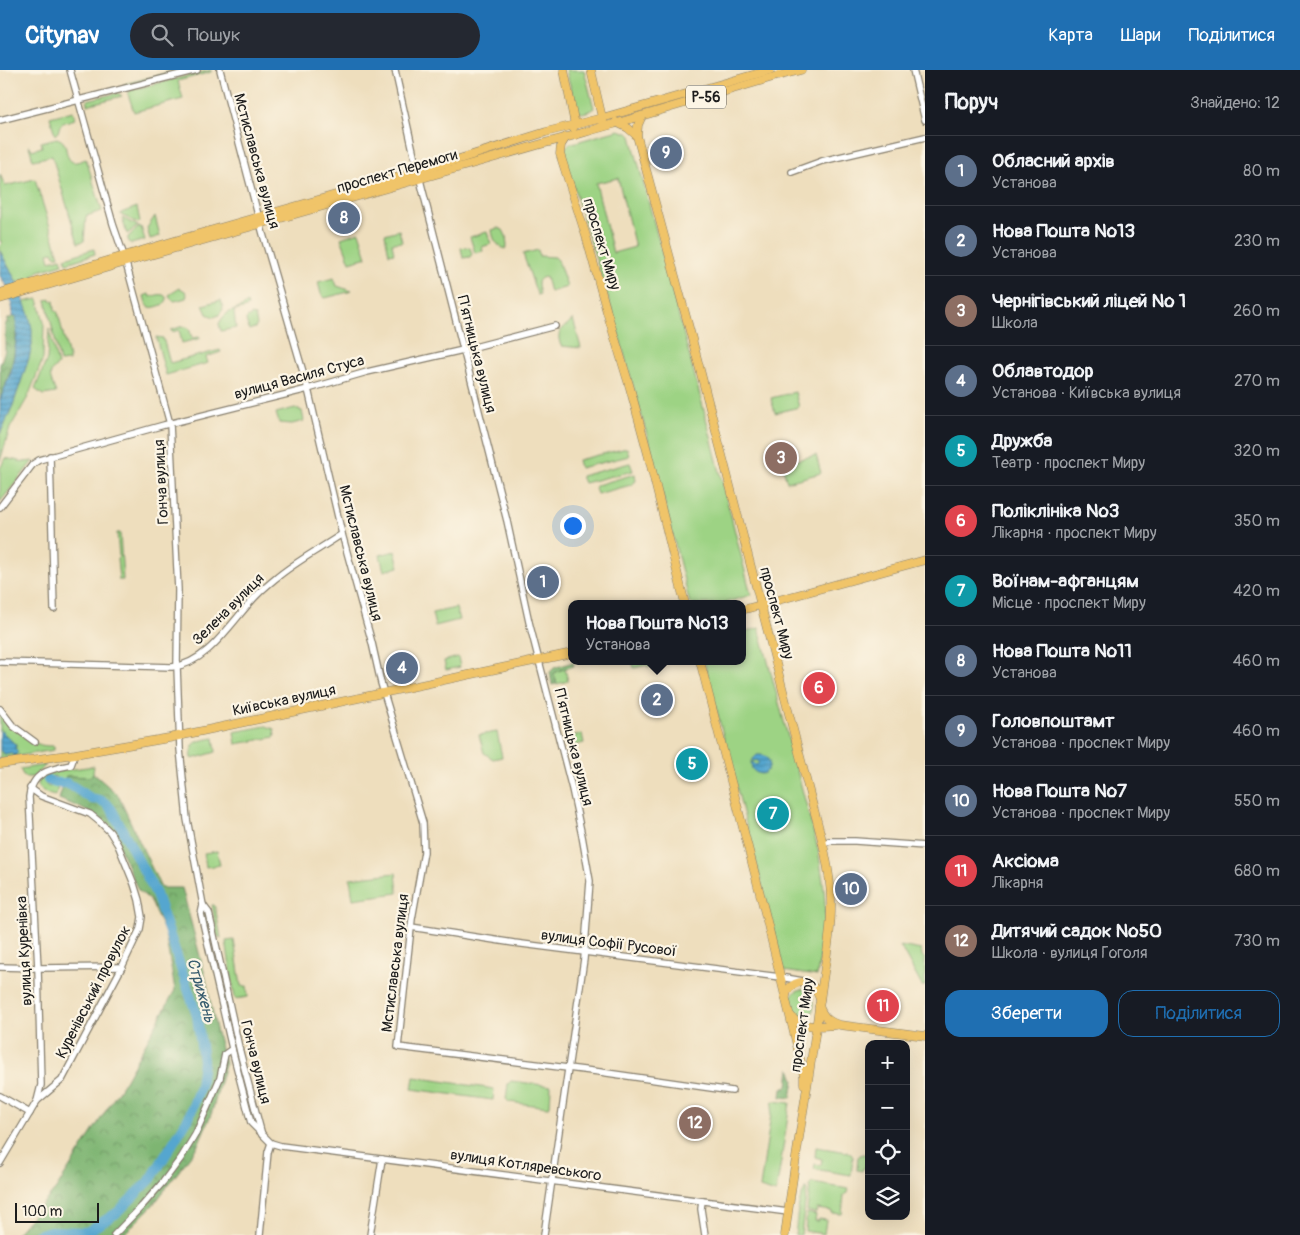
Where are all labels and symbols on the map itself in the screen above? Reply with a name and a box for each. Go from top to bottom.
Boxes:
road number: Р-56 [686,86,726,108]
street label: Мстиславська вулиця [229,91,284,231]
pin: 9 [650,134,682,172]
street label: проспект Перемоги [335,145,460,198]
street label: проспект Миру [579,196,625,293]
pin: 8 [328,199,360,237]
street label: Пʼятницька вулиця [453,293,500,415]
street label: вулиця Василя Стуса [232,351,366,404]
street label: Гонча вулиця [150,439,173,525]
pin: 3 [765,439,797,477]
street label: Мстиславська вулиця [334,483,387,623]
your location [560,513,586,539]
pin: 1 [527,563,559,601]
street label: проспект Миру [755,565,798,662]
street label: Зелена вулиця [188,569,268,649]
pin: 4 [386,649,418,687]
pin: 6 [803,669,835,707]
street label: Київська вулиця [231,680,337,721]
pin: 2 [641,681,673,719]
street label: Пʼятницька вулиця [550,686,597,808]
pin: 5 [676,745,708,783]
pin: 7 [757,795,789,833]
pin: 10 [835,870,867,908]
street label: Мстиславська вулиця [378,893,413,1033]
street label: вулиця Куренівка [12,896,37,1006]
street label: Куренівський провулок [52,922,135,1062]
street label: вулиця Софії Русової [540,926,678,961]
water label: Стрижень [182,956,220,1025]
street label: проспект Миру [786,976,819,1073]
pin: 11 [867,987,899,1025]
street label: Гонча вулиця [236,1018,275,1106]
pin: 12 [679,1104,711,1142]
street label: вулиця Котляревського [449,1145,603,1186]
scale bar [15,1200,99,1223]

